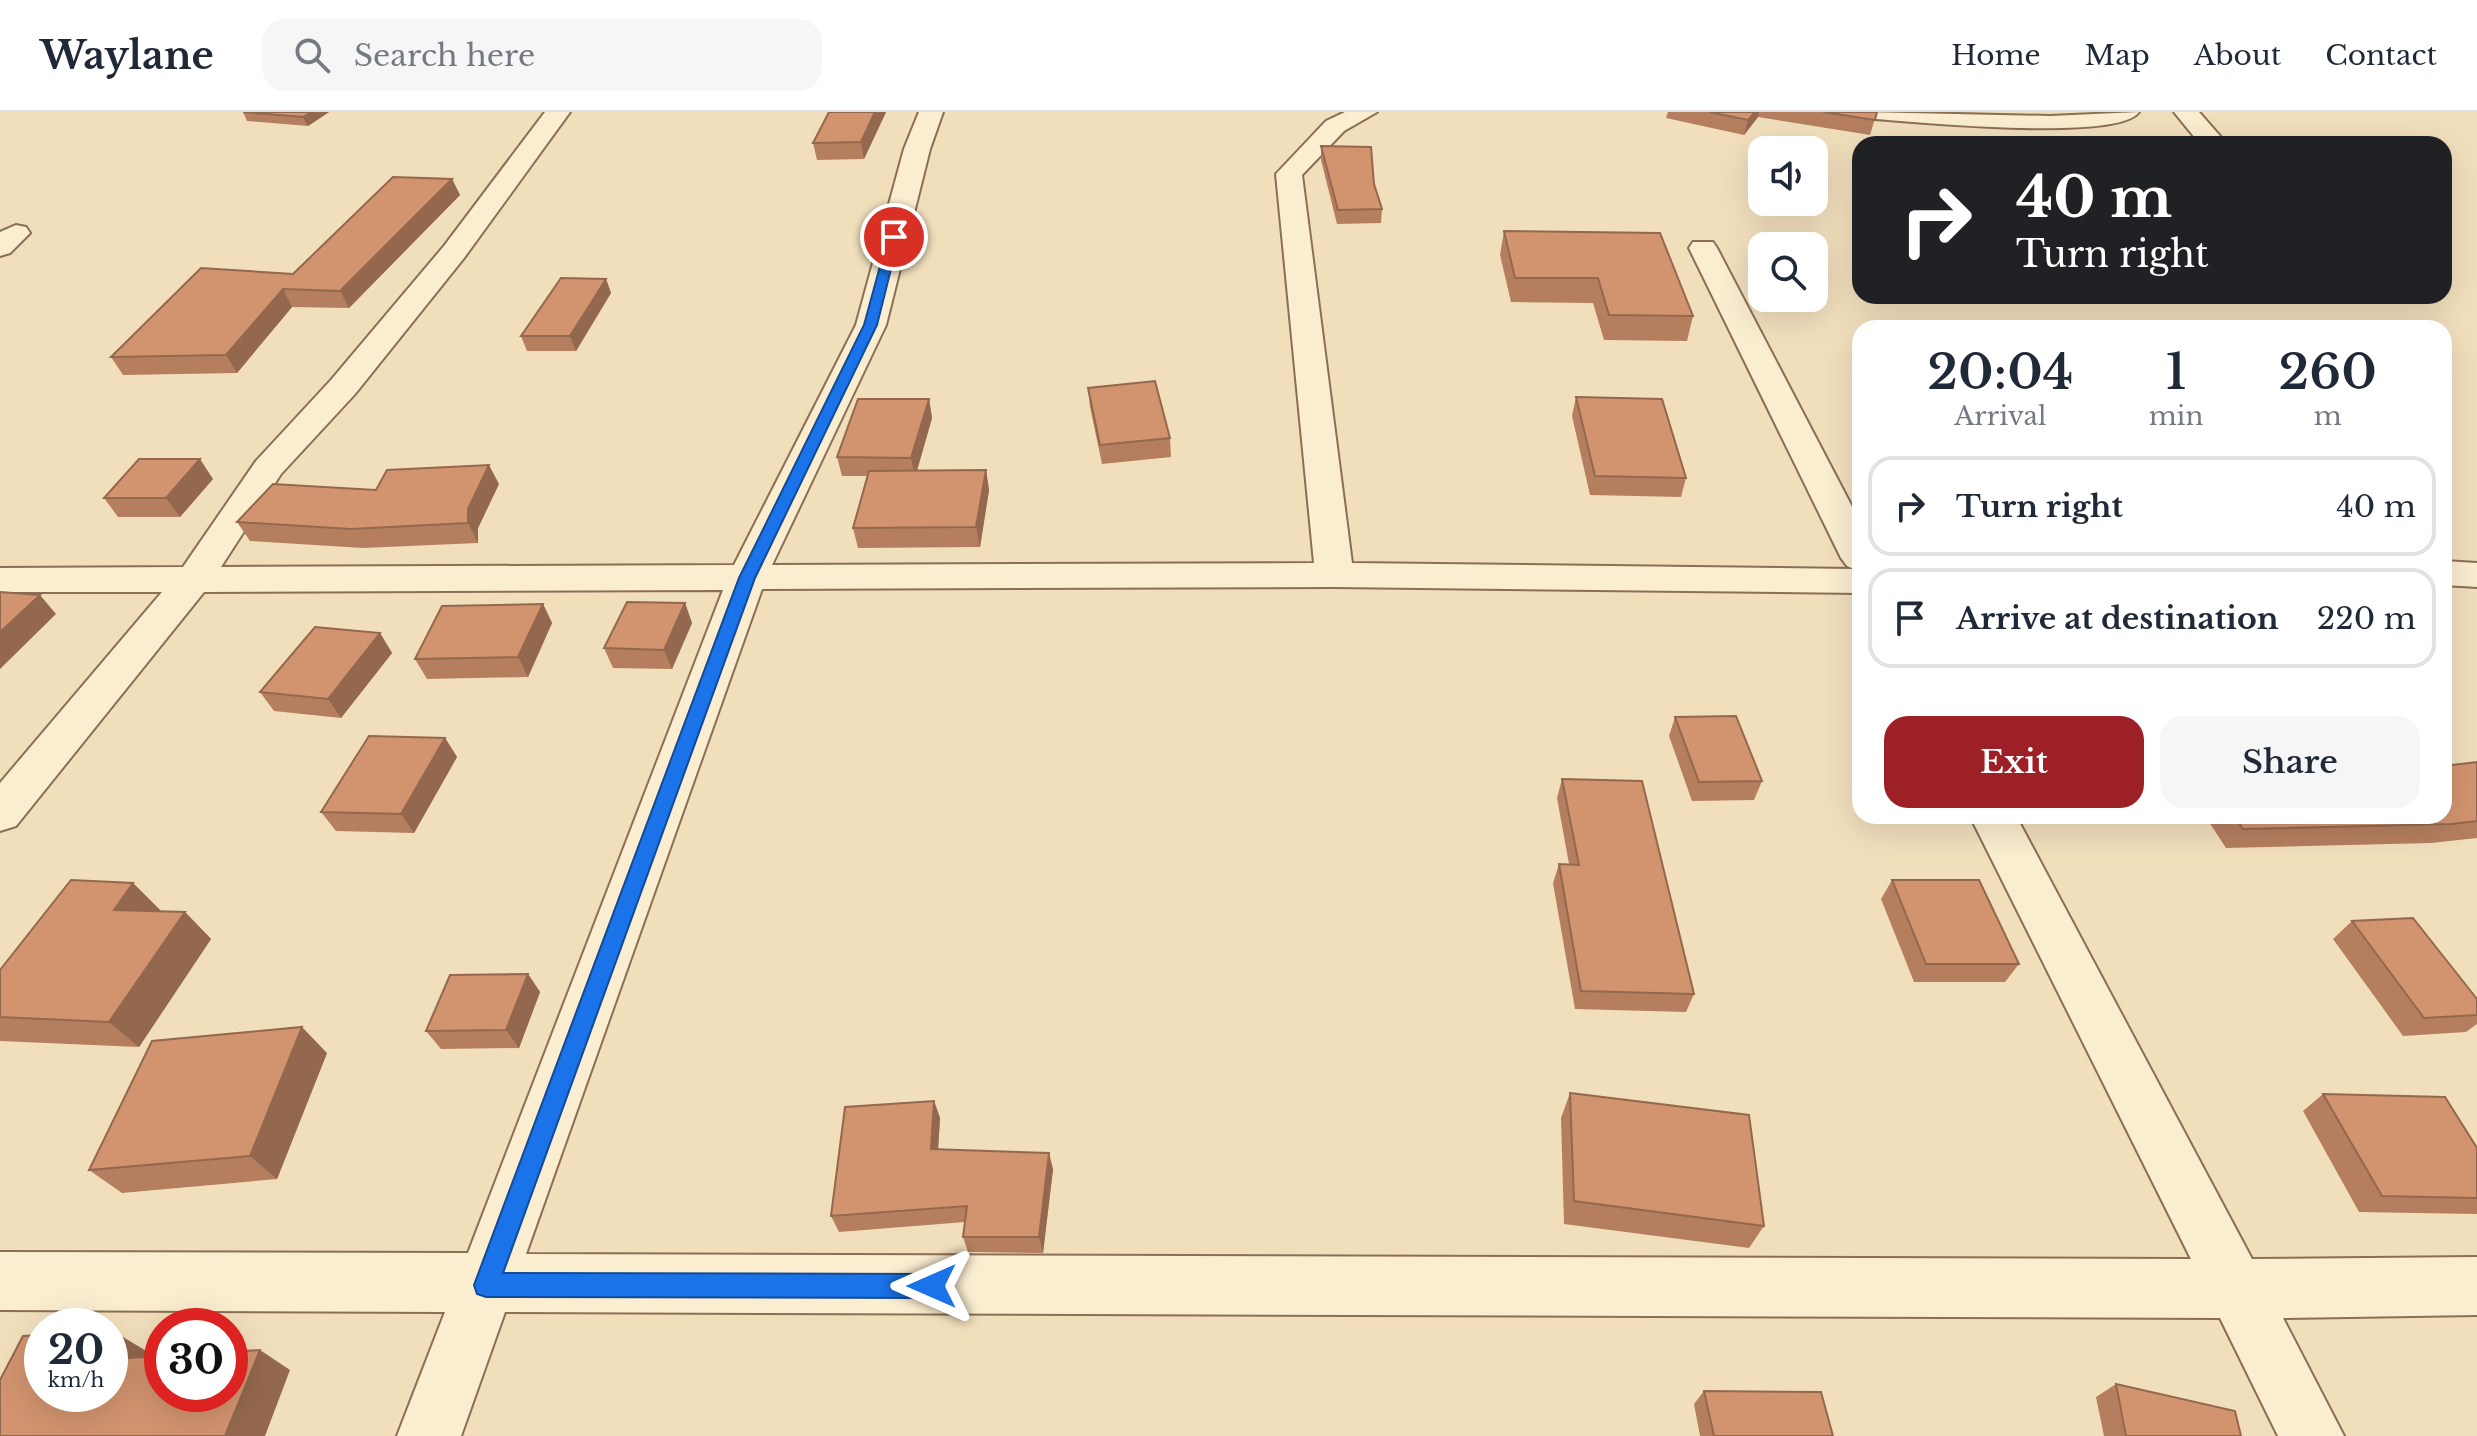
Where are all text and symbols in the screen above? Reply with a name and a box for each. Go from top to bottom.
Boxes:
search box [262,19,822,91]
text: Waylane [40,32,214,79]
icon: search [290,33,334,77]
text: Search here [354,37,535,74]
text: Home [1951,38,2041,73]
text: Map [2085,38,2150,73]
text: About [2194,38,2281,73]
text: Contact [2325,38,2437,73]
map controls [1748,136,1828,312]
button: sound [1748,136,1828,216]
text: 40 m [2016,163,2172,232]
icon: right [1884,168,1988,272]
pin [860,203,928,271]
icon: arrive [872,215,916,259]
button: search [1748,232,1828,312]
text: Turn right [2016,232,2209,277]
text: 20:04 [1927,342,2073,402]
text: 1 [2165,342,2187,402]
text: 260 [2279,342,2377,402]
text: Arrival [1954,400,2046,432]
text: min [2149,400,2203,432]
text: m [2314,400,2342,432]
icon: right [1888,484,1932,528]
text: Turn right [1956,488,2123,525]
text: 40 m [2336,488,2416,525]
icon: arrive [1888,596,1932,640]
text: Arrive at destination [1956,600,2279,637]
text: 220 m [2317,600,2416,637]
button: Exit [1884,716,2144,808]
button: Share [2160,716,2420,808]
position arrow [890,1244,974,1328]
speed limit sign: 30 [144,1308,248,1412]
text: 20 [48,1325,104,1375]
text: km/h [48,1368,104,1392]

